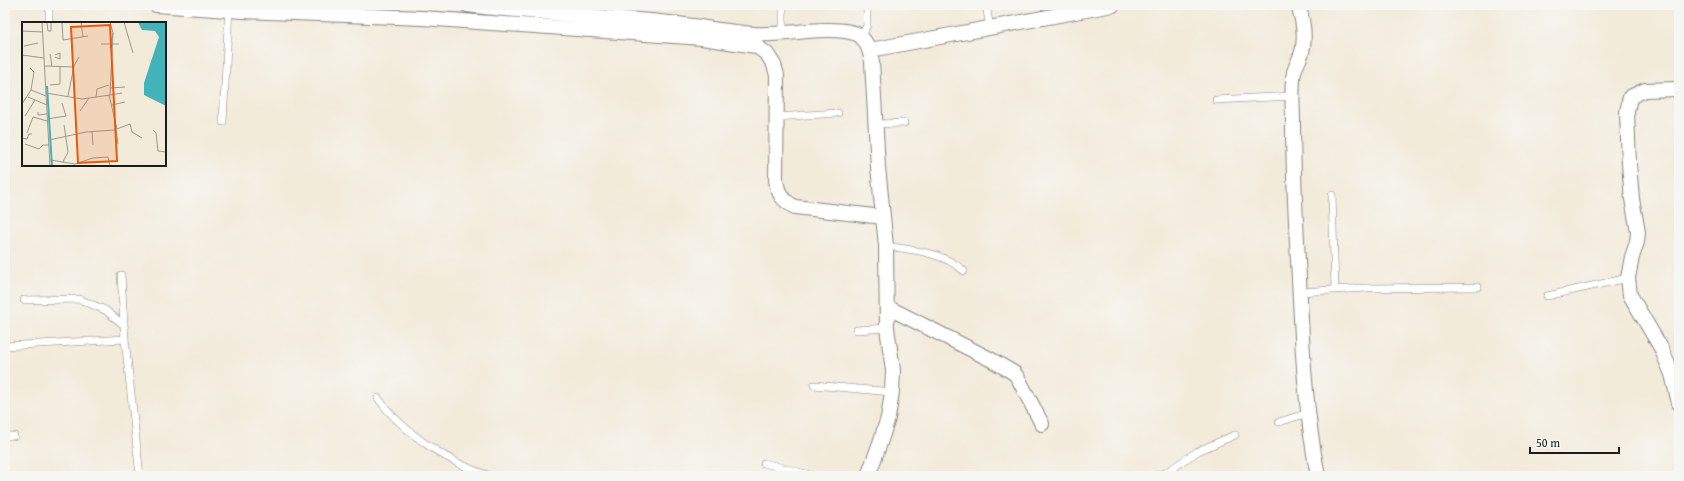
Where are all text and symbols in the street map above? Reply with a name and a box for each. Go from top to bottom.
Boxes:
inset map [22,22,166,166]
scale bar [1530,429,1619,455]
text: 50 m [1536,434,1560,451]

